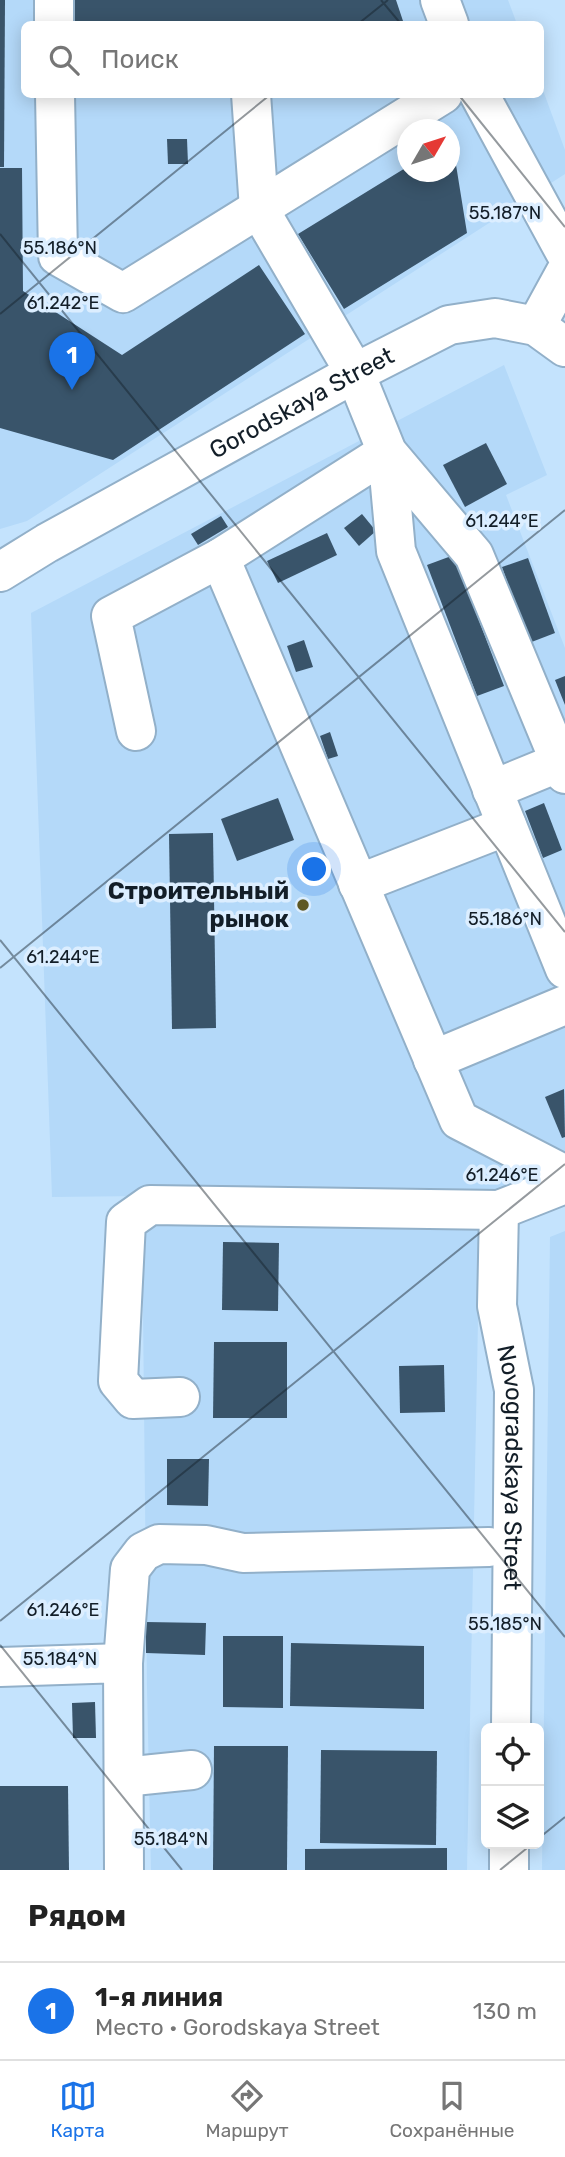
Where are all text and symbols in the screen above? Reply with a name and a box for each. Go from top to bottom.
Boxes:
search box [21,21,544,98]
icon: search [45,41,83,79]
text: Поиск [101,44,179,75]
north arrow [397,119,460,182]
text: 55.187°N [469,202,541,224]
text: 55.186°N [23,237,97,259]
text: 61.242°E [27,292,99,314]
pin: 1 [49,332,95,390]
street label: Gorodskaya Street [205,341,399,464]
text: 61.244°E [465,510,539,532]
your location [297,852,331,886]
place label: Строительный рынок [108,877,289,933]
marker: Строительный рынок [295,897,311,913]
text: 55.186°N [468,908,542,930]
text: 61.244°E [26,946,100,968]
text: 61.246°E [466,1164,538,1186]
street label: Novogradskaya Street [491,1342,528,1591]
text: 61.246°E [27,1599,99,1621]
text: 55.185°N [468,1613,542,1635]
text: 55.184°N [23,1648,97,1670]
map controls [481,1723,544,1849]
button: locate [481,1723,544,1786]
button: layers [481,1786,544,1849]
text: 55.184°N [134,1828,208,1850]
text: Рядом [28,1898,126,1934]
text: 1-я линия [95,1982,223,2013]
text: 1 [45,1997,57,2025]
text: 130 m [473,1997,537,2025]
text: Место · Gorodskaya Street [95,2013,380,2041]
tab: Карта [50,2077,105,2142]
tab: Маршрут [206,2077,289,2142]
tab: Сохранённые [389,2077,515,2142]

